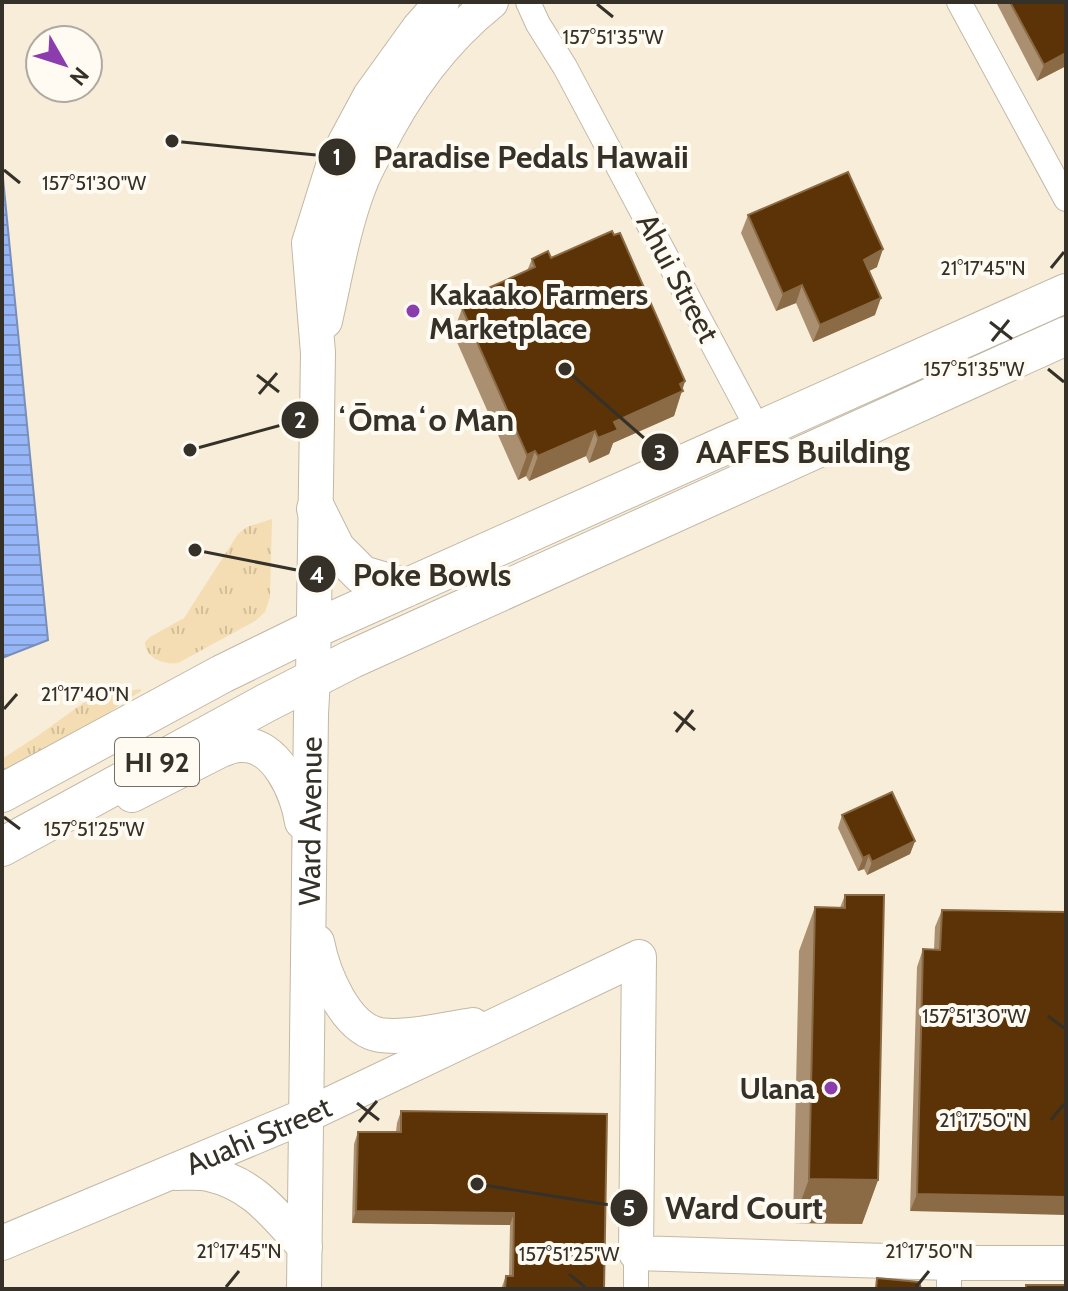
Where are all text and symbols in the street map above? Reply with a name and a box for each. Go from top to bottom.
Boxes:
north arrow [24,24,104,104]
text: 157°51'35"W [563,25,664,49]
text: N [64,62,95,91]
callout: Paradise Pedals Hawaii [317,129,705,185]
text: Paradise Pedals Hawaii [373,137,689,176]
text: 1 [333,142,341,171]
text: 157°51'30"W [42,171,146,195]
street label: Ahui Street [629,207,727,349]
text: 21°17'45"N [940,256,1026,280]
place label: Kakaako Farmers Marketplace [429,276,648,347]
marker: Kakaako Farmers Marketplace [404,302,422,320]
text: 157°51'35"W [924,357,1025,381]
callout: ʻŌmaʻo Man [280,392,530,448]
text: ʻŌmaʻo Man [336,400,514,439]
text: 2 [294,405,306,434]
callout: AAFES Building [640,424,926,480]
text: AAFES Building [696,432,910,471]
text: 3 [654,438,666,467]
callout: Poke Bowls [297,546,527,602]
text: Poke Bowls [353,555,511,594]
text: 4 [310,560,324,589]
text: 21°17'40"N [41,682,129,706]
street label: Ward Avenue [290,736,329,906]
road number: HI 92 [115,738,199,786]
text: 157°51'25"W [44,817,144,841]
text: 157°51'30"W [922,1004,1026,1028]
place label: Ulana [739,1070,815,1107]
marker: Ulana [822,1079,840,1097]
street label: Auahi Street [180,1088,337,1182]
text: 21°17'50"N [939,1108,1027,1132]
callout: Ward Court [609,1180,839,1236]
text: Ward Court [665,1188,823,1227]
text: 5 [623,1193,635,1222]
text: 21°17'45"N [196,1239,282,1263]
text: 21°17'50"N [885,1239,973,1263]
text: 157°51'25"W [519,1242,619,1266]

